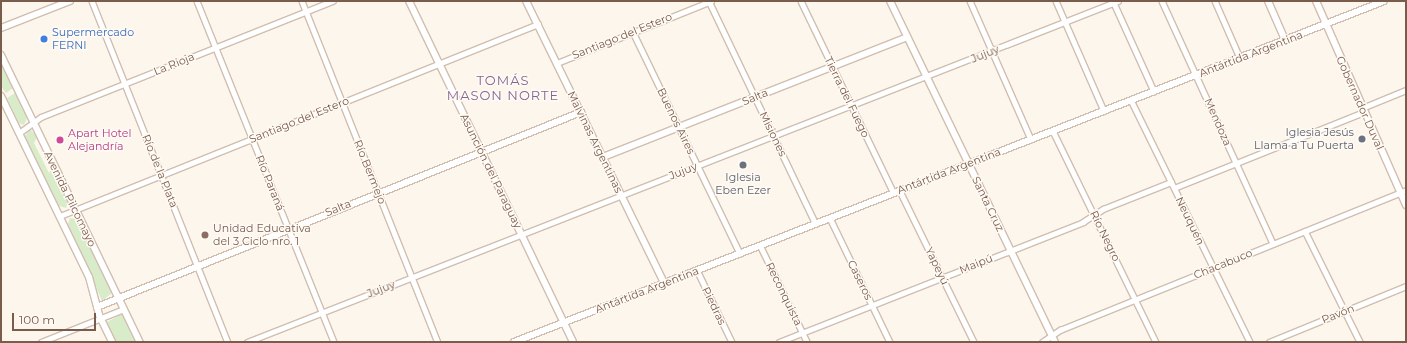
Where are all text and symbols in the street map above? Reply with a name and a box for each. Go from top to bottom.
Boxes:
street label: Santiago del Estero [570,10,674,62]
place label: Supermercado FERNI [52,26,134,52]
street label: Antártida Argentina [1197,28,1305,80]
marker: Supermercado FERNI [39,34,49,44]
street label: Jujuy [969,42,1001,66]
street label: La Rioja [152,50,196,78]
street label: Tierra del Fuego [822,54,872,140]
street label: Gobernador Duval [1333,54,1387,152]
district label: TOMÁS MASON NORTE [447,73,559,104]
street label: Buenos Aires [654,86,698,156]
street label: Salta [740,86,770,108]
street label: Malvinas Argentinas [565,89,625,195]
street label: Santiago del Estero [247,94,351,146]
street label: Mendoza [1202,96,1234,148]
street label: Misiones [757,109,789,159]
street label: Asunción del Paraguay [457,111,525,231]
place label: Iglesia Jesús Llama a Tu Puerta [1254,126,1354,152]
place label: Apart Hotel Alejandría [68,127,131,153]
street label: Río de la Plata [139,132,181,210]
marker: Iglesia Jesús Llama a Tu Puerta [1357,134,1367,144]
marker: Apart Hotel Alejandría [55,135,65,145]
street label: Río Bermejo [351,138,389,206]
street label: Antártida Argentina [895,145,1003,197]
street label: Avenida Pilcomayo [41,149,99,249]
street label: Río Paraná [253,153,287,213]
street label: Jujuy [667,160,699,182]
marker: Iglesia Eben Ezer [738,160,748,170]
place label: Iglesia Eben Ezer [715,171,771,197]
street label: Santa Cruz [969,174,1007,234]
street label: Neuquén [1173,195,1207,247]
street label: Salta [323,197,353,219]
street label: Río Negro [1087,208,1123,264]
place label: Unidad Educativa del 3 Ciclo nro. 1 [213,222,311,248]
marker: Unidad Educativa del 3 Ciclo nro. 1 [200,230,210,240]
street label: Yapeyú [922,245,952,287]
street label: Chacabuco [1192,246,1254,282]
street label: Maipú [957,251,995,277]
street label: Caseros [845,258,875,302]
street label: Reconquista [763,260,805,328]
street label: Antártida Argentina [593,264,701,316]
street label: Jujuy [365,278,397,300]
street label: Piedras [699,285,729,327]
street label: Pavón [1320,301,1356,327]
scale bar [14,305,98,331]
text: 100 m [19,312,55,327]

